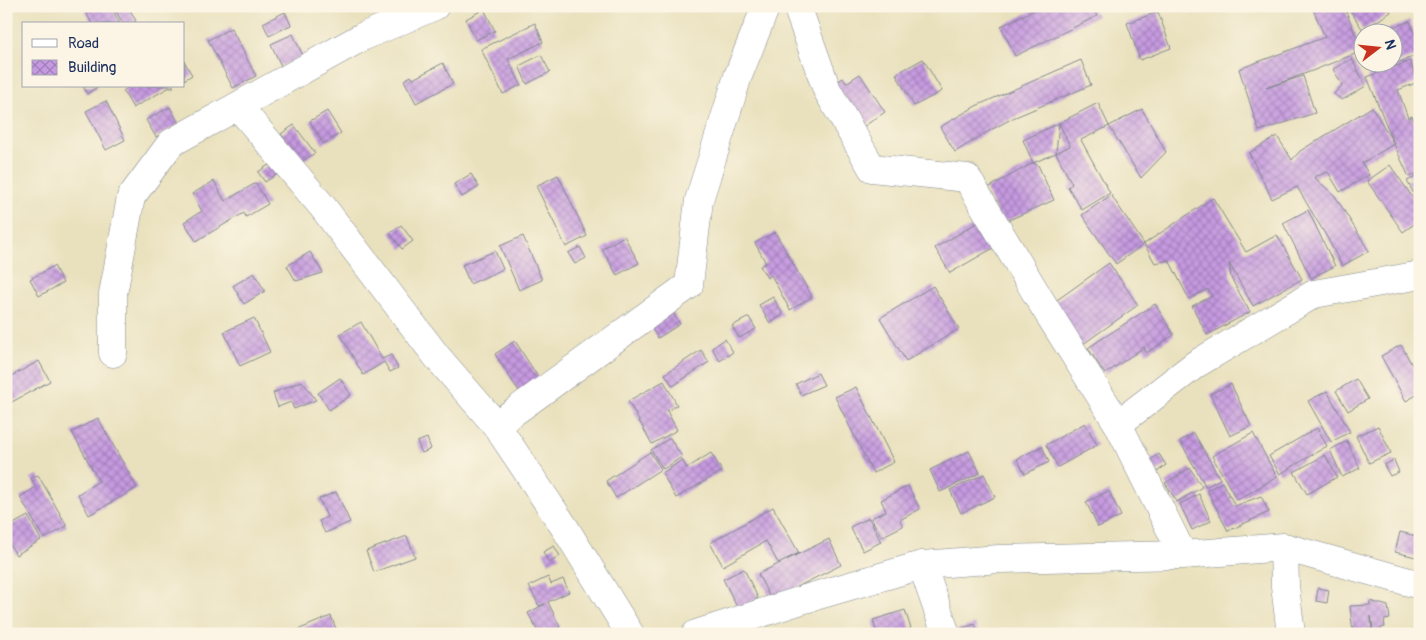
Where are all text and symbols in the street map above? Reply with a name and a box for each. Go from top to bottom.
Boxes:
legend [22,22,185,88]
north arrow [1354,22,1404,72]
text: Road [68,34,99,53]
text: N [1381,38,1399,51]
text: Building [68,58,116,77]

